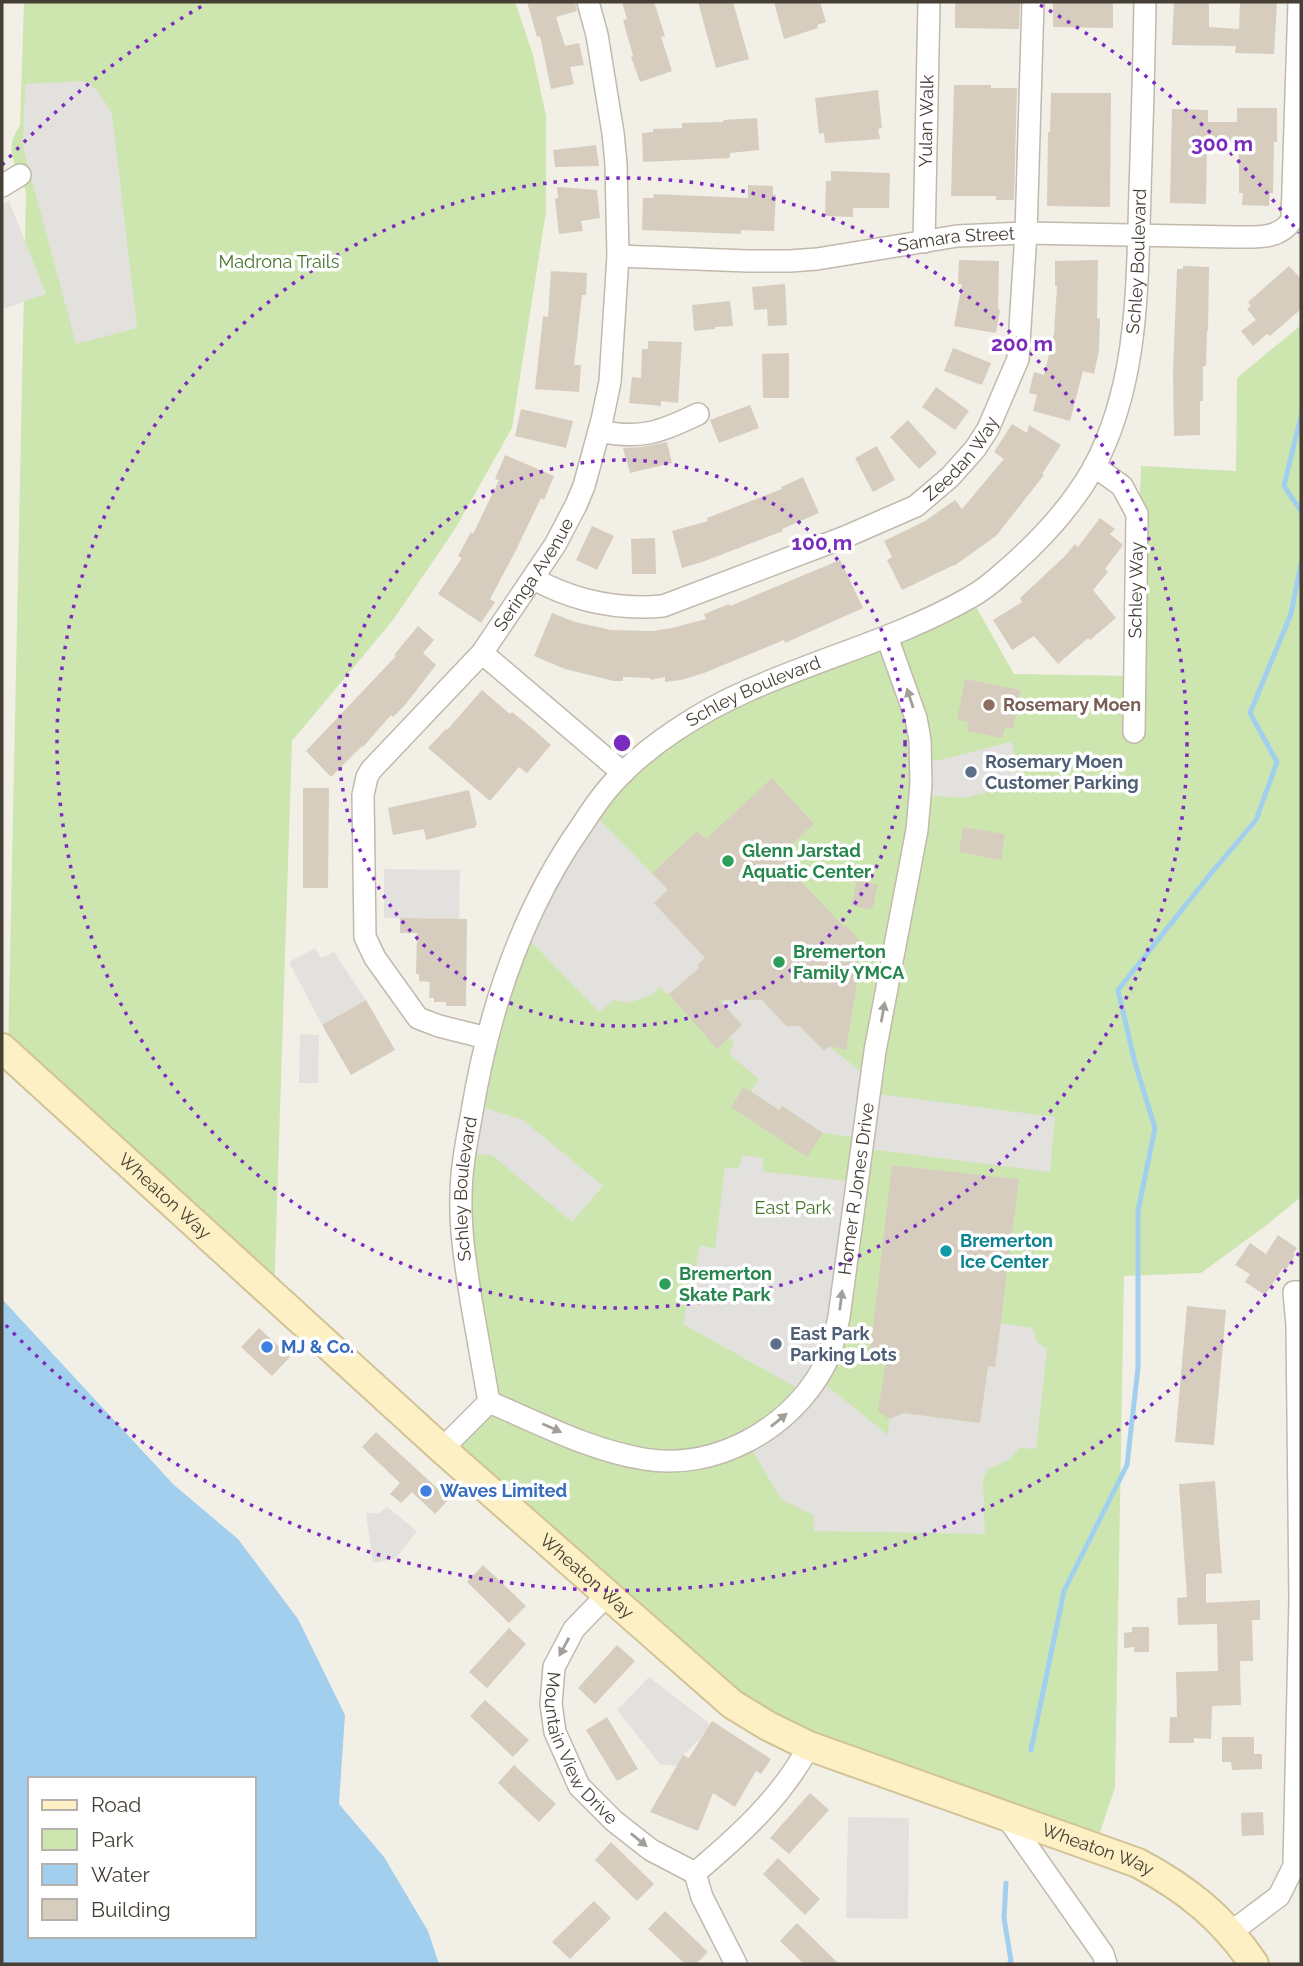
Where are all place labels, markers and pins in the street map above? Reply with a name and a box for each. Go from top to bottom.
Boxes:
place label: Rosemary Moen [1003,694,1141,715]
marker: Rosemary Moen [981,697,997,713]
centre of rings [610,731,634,755]
place label: Rosemary Moen Customer Parking [985,751,1139,793]
marker: Rosemary Moen Customer Parking [963,764,979,780]
place label: Glenn Jarstad Aquatic Center [742,840,871,882]
marker: Glenn Jarstad Aquatic Center [720,853,736,869]
place label: Bremerton Family YMCA [793,941,905,983]
marker: Bremerton Family YMCA [771,954,787,970]
place label: Bremerton Ice Center [960,1230,1053,1272]
marker: Bremerton Ice Center [938,1243,954,1259]
place label: Bremerton Skate Park [679,1263,772,1305]
marker: Bremerton Skate Park [657,1276,673,1292]
place label: East Park Parking Lots [790,1323,897,1365]
place label: MJ & Co. [281,1336,354,1357]
marker: East Park Parking Lots [768,1336,784,1352]
marker: MJ & Co. [259,1339,275,1355]
place label: Waves Limited [440,1480,567,1501]
marker: Waves Limited [418,1483,434,1499]

